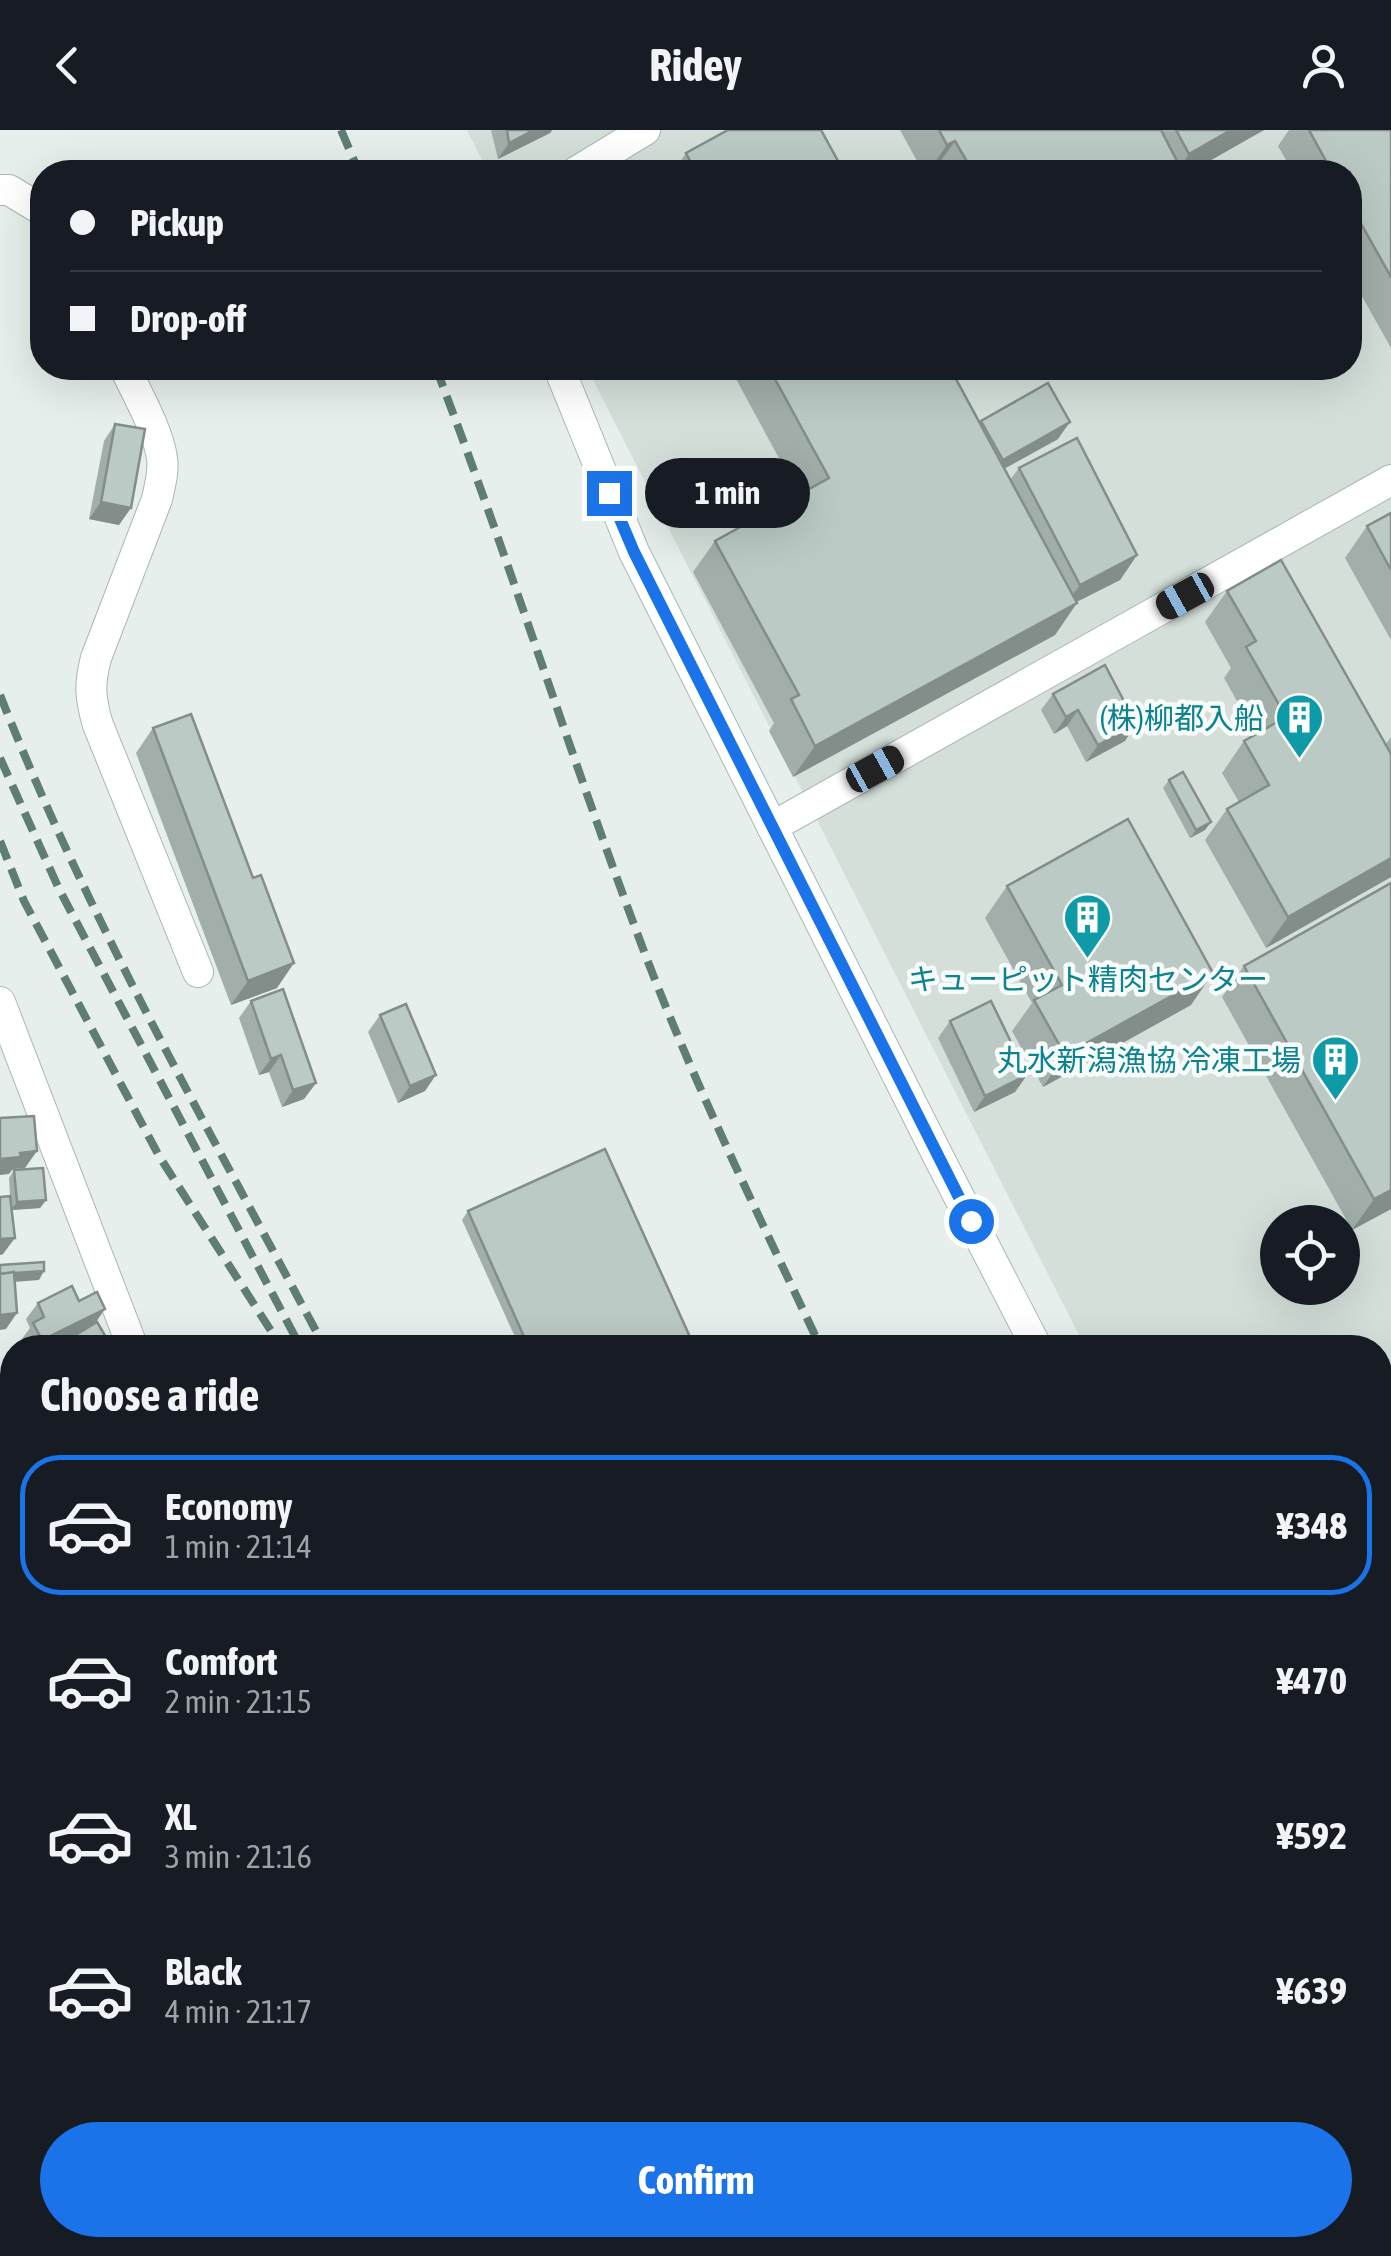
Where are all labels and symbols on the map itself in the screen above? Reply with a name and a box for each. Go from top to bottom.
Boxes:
callout: 1 min [644,458,809,528]
route end [587,471,632,516]
car [1151,568,1219,624]
building icon: (株)柳都入船 [1273,692,1325,760]
place label: (株)柳都入船 [1100,701,1264,735]
car [841,741,909,797]
building icon: キューピット精肉センター [1062,892,1114,960]
place label: キューピット精肉センター [908,962,1268,996]
building icon: 丸水新潟漁協 冷凍工場 [1310,1034,1362,1102]
place label: 丸水新潟漁協 冷凍工場 [997,1043,1301,1077]
route start [949,1199,994,1244]

